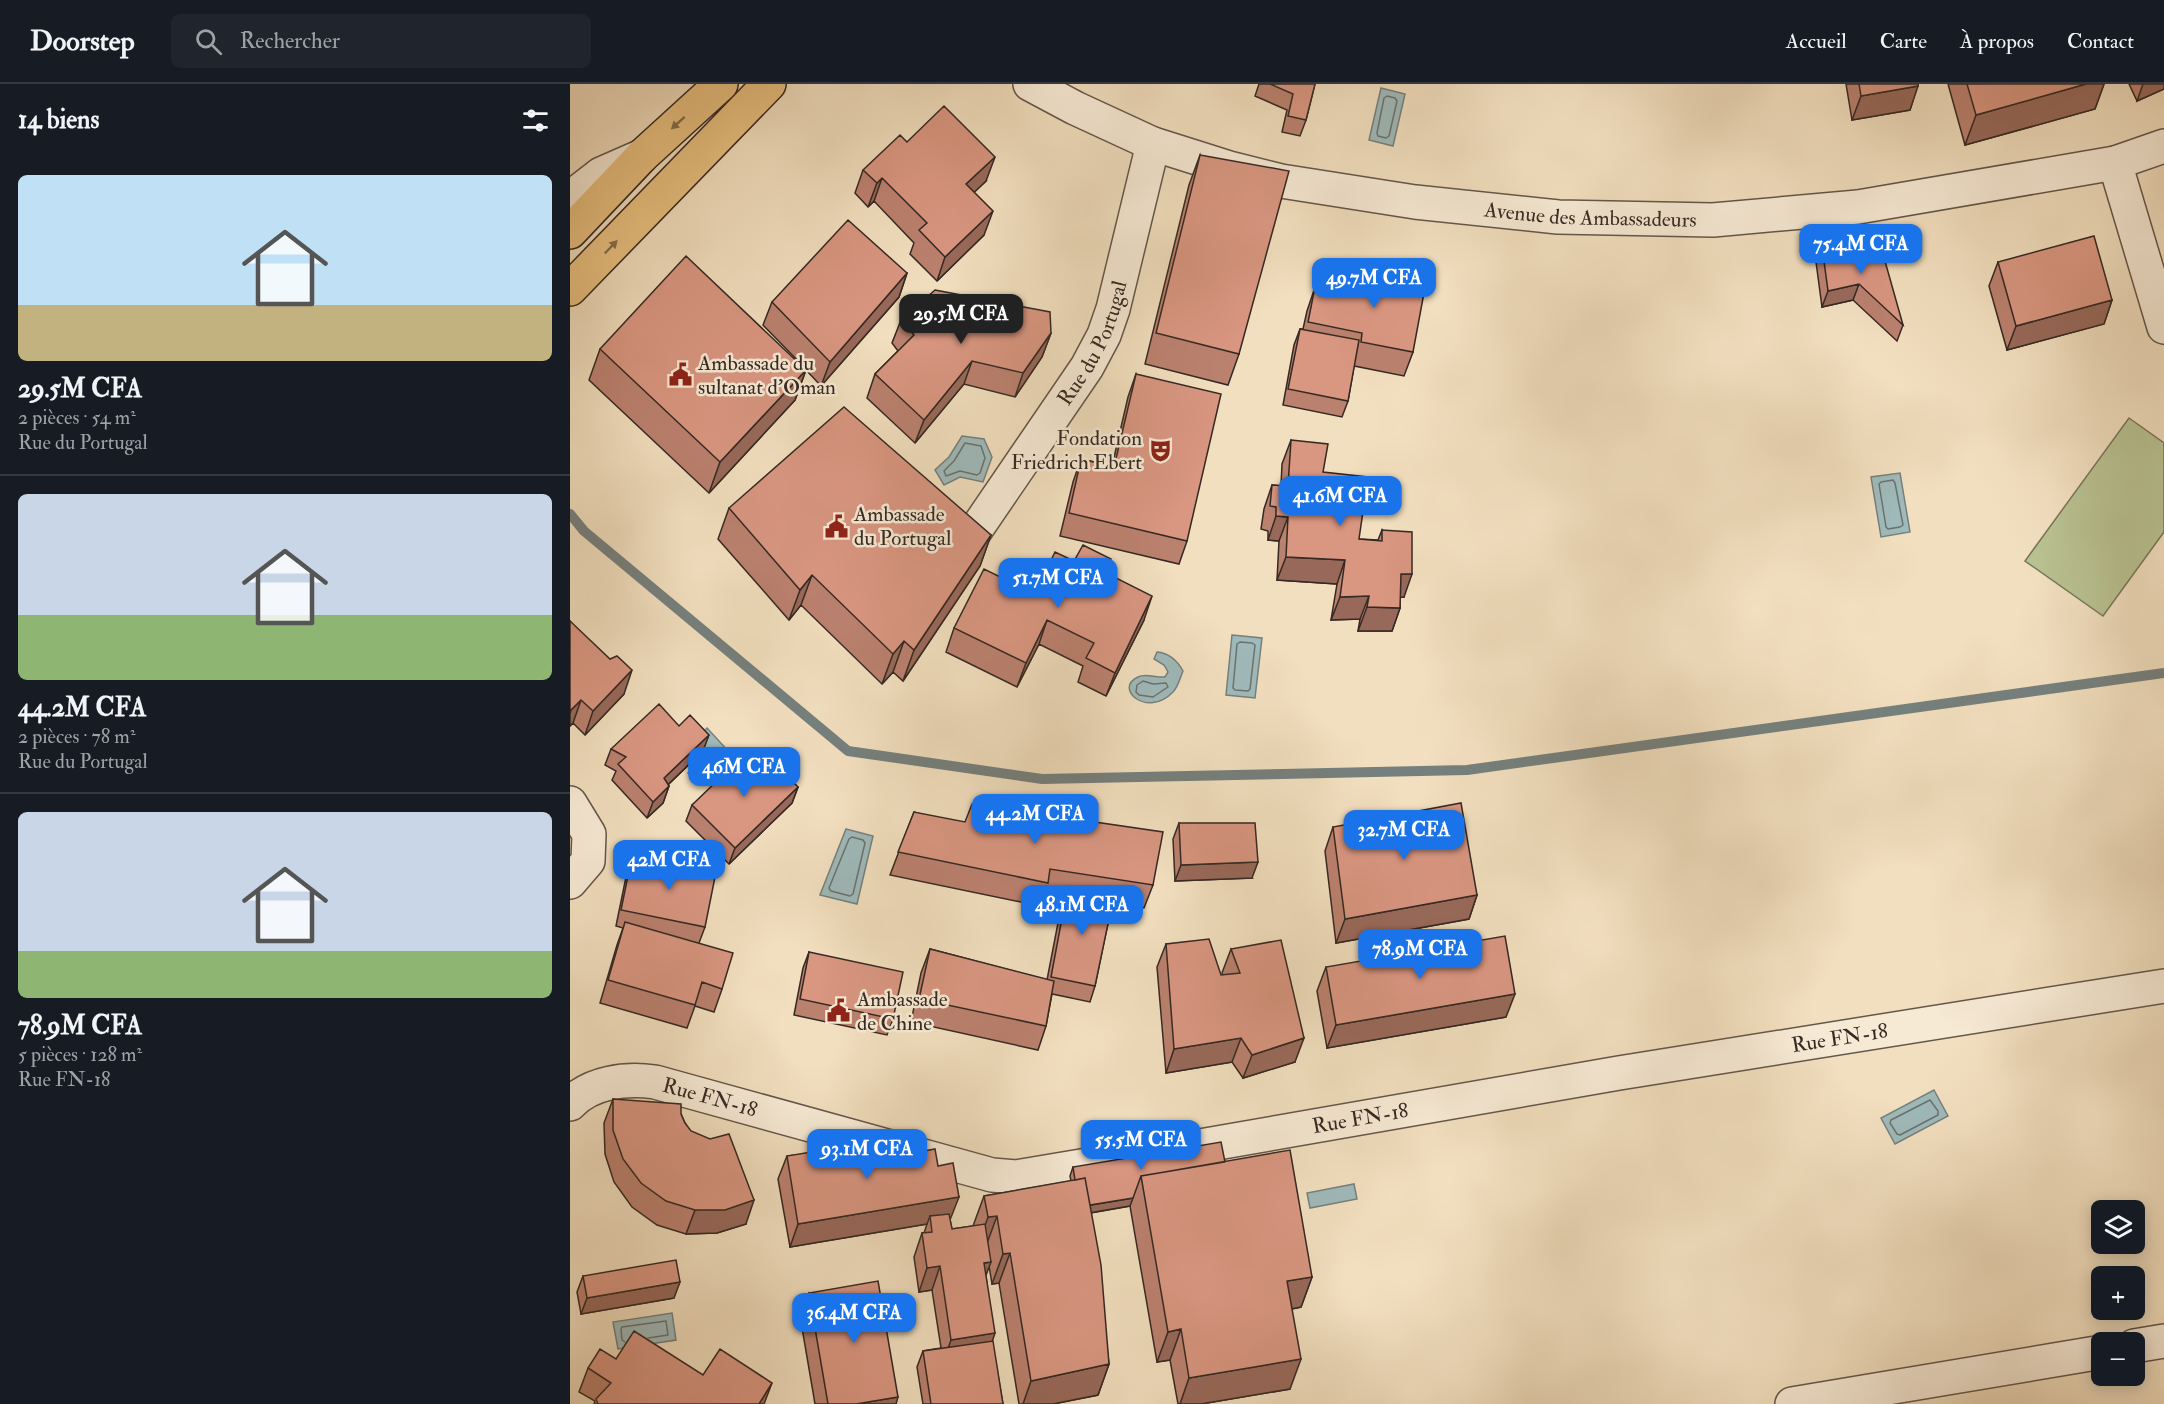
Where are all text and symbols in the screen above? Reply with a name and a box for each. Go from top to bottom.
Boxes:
search box [171,14,591,68]
text: Doorstep [30,24,135,59]
icon: search [192,25,225,58]
text: Rechercher [240,27,340,55]
text: Accueil [1786,28,1847,55]
text: Carte [1880,28,1927,55]
text: À propos [1960,28,2034,55]
text: Contact [2067,28,2134,55]
text: 14 biens [18,104,99,136]
icon: filters [519,104,552,137]
one-way arrow [671,116,685,130]
street label: Avenue des Ambassadeurs [1482,196,1697,233]
icon: home [231,214,339,322]
pin: 75.4M CFA [1792,224,1930,275]
text: 75.4M CFA [1813,231,1909,256]
one-way arrow [603,240,617,254]
pin: 49.7M CFA [1305,258,1443,309]
text: 49.7M CFA [1326,265,1422,290]
street label: Rue du Portugal [1051,277,1133,411]
pin: 29.5M CFA [892,294,1030,345]
text: 29.5M CFA [913,301,1009,326]
place label: Ambassade du sultanat d'Oman [697,350,836,401]
public building icon: Ambassade du sultanat d'Oman [667,362,693,388]
text: 29.5M CFA [18,373,142,405]
text: 2 pièces · 54 m² [18,405,136,430]
place label: Fondation Friedrich Ebert [1011,425,1142,476]
text: Rue du Portugal [18,430,148,455]
theatre icon: Fondation Friedrich Ebert [1147,437,1173,463]
pin: 41.6M CFA [1271,476,1409,527]
text: 41.6M CFA [1293,483,1387,508]
place label: Ambassade du Portugal [853,501,952,552]
public building icon: Ambassade du Portugal [823,513,849,539]
icon: home [231,533,339,641]
pin: 51.7M CFA [989,558,1127,609]
text: 51.7M CFA [1012,565,1104,590]
text: 44.2M CFA [18,692,146,724]
text: 2 pièces · 78 m² [18,724,136,749]
pin: 46M CFA [689,747,799,798]
text: Rue du Portugal [18,749,148,774]
text: 46M CFA [702,754,786,779]
pin: 44.2M CFA [966,794,1104,845]
text: 44.2M CFA [986,801,1084,826]
pin: 32.7M CFA [1335,810,1473,861]
text: 32.7M CFA [1358,817,1450,842]
pin: 42M CFA [614,840,724,891]
text: 42M CFA [627,847,711,872]
icon: home [231,851,339,959]
pin: 48.1M CFA [1013,885,1151,936]
text: 48.1M CFA [1035,892,1129,917]
pin: 78.9M CFA [1351,929,1489,980]
text: 78.9M CFA [1372,936,1468,961]
place label: Ambassade de Chine [856,986,948,1037]
public building icon: Ambassade de Chine [826,998,852,1024]
text: 78.9M CFA [18,1010,142,1042]
street label: Rue FN-18 [1789,1017,1890,1059]
text: 5 pièces · 128 m² [18,1042,142,1067]
text: Rue FN-18 [18,1067,110,1092]
street label: Rue FN-18 [660,1071,760,1123]
street label: Rue FN-18 [1310,1096,1411,1140]
pin: 55.5M CFA [1072,1120,1210,1171]
text: 55.5M CFA [1095,1127,1187,1152]
pin: 93.1M CFA [798,1129,936,1180]
text: 93.1M CFA [821,1136,913,1161]
map controls [2091,1200,2145,1386]
button: layers [2091,1200,2145,1254]
button: + [2091,1266,2145,1320]
pin: 36.4M CFA [785,1293,923,1344]
text: 36.4M CFA [806,1300,902,1325]
button: − [2091,1332,2145,1386]

